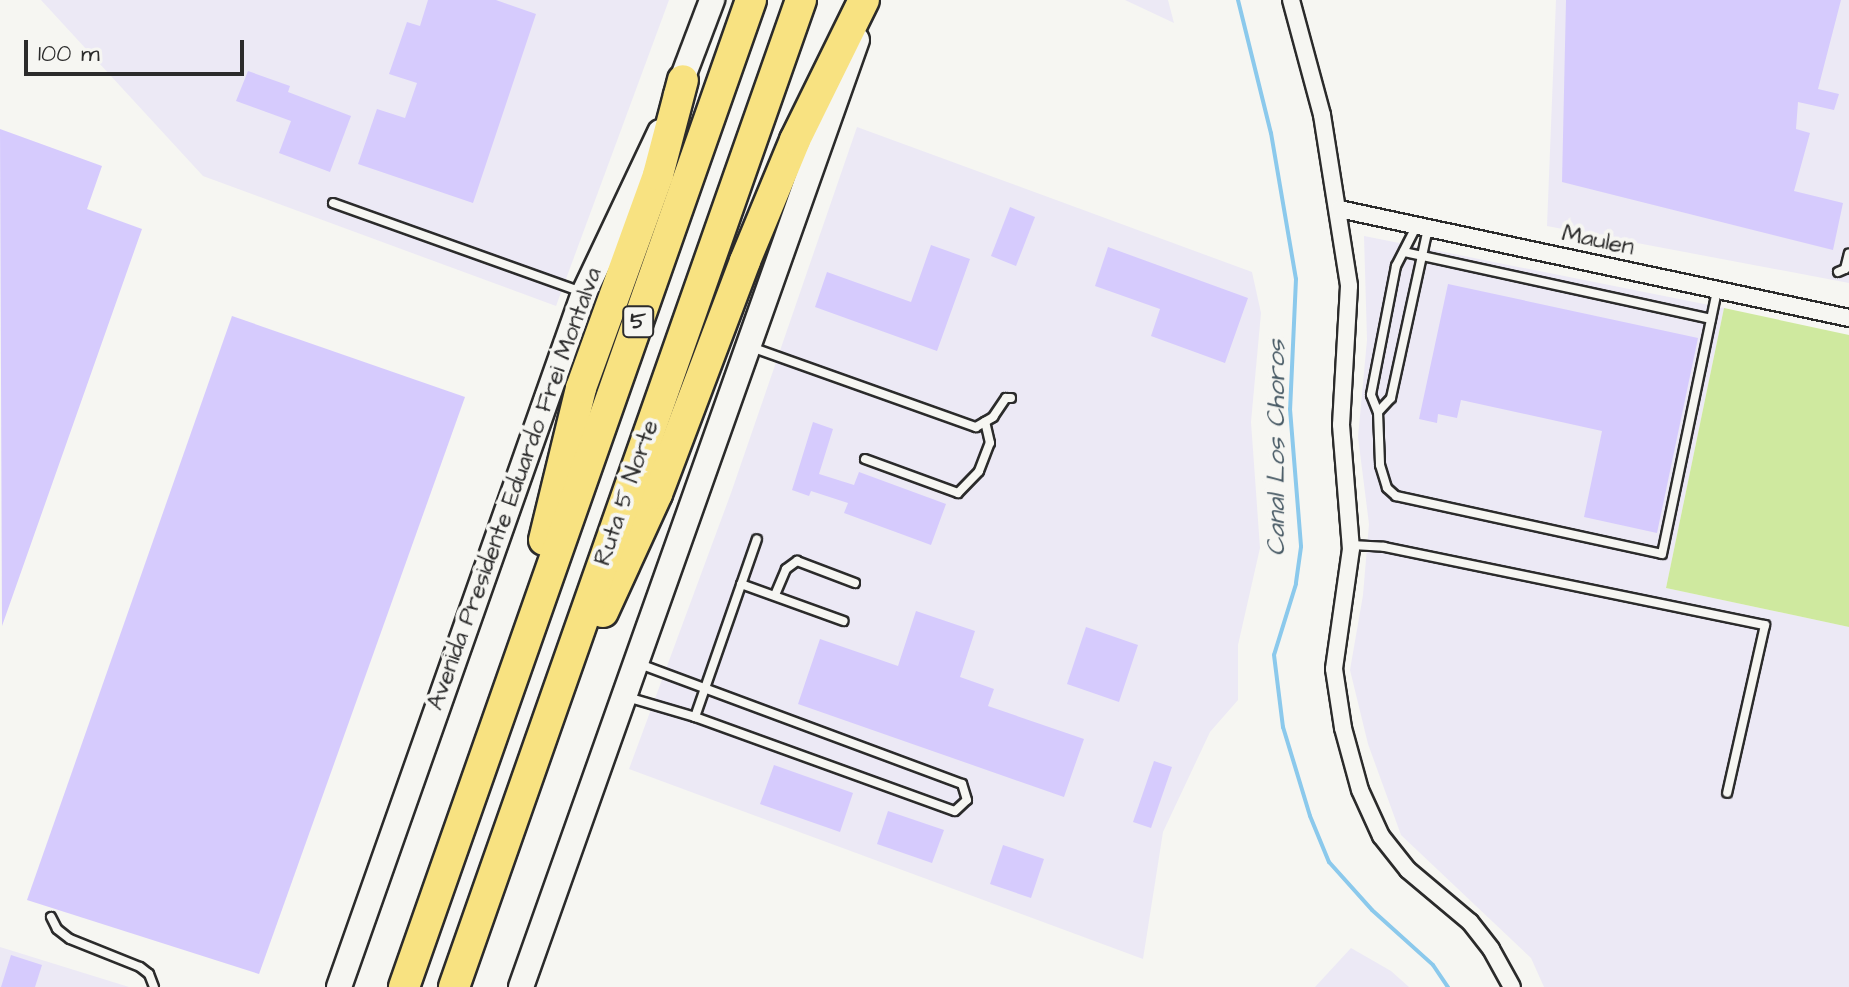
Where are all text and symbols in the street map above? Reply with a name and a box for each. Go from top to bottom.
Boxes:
scale bar [28,24,248,74]
text: 100 m [38,37,100,71]
street label: Maulen [1559,219,1637,263]
street label: Avenida Presidente Eduardo Frei Montalva [421,264,609,714]
road number: 5 [622,304,654,340]
water label: Canal Los Choros [1261,340,1293,556]
street label: Ruta 5 Norte [589,417,665,569]

